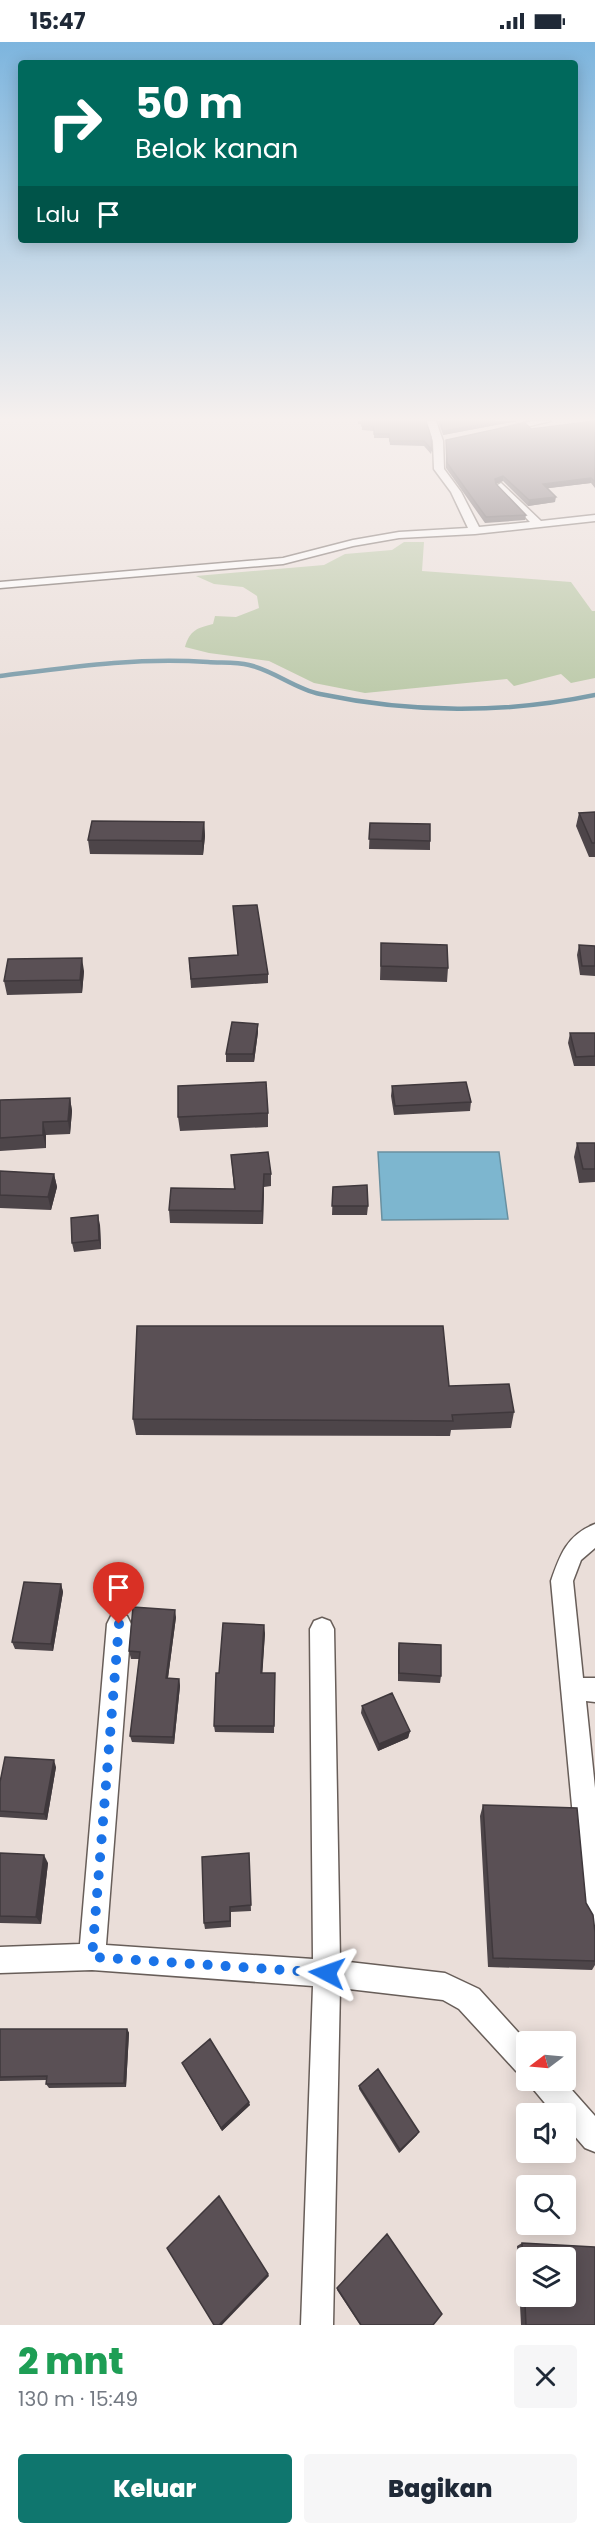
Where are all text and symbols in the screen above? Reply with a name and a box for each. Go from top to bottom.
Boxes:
text: 15:47 [30,6,85,37]
text: 50 m [135,74,243,133]
icon: right [36,84,114,162]
text: Belok kanan [135,130,298,167]
icon: arrive [92,198,125,231]
text: Lalu [36,199,80,230]
pin [93,1562,144,1624]
icon: arrive [102,1571,135,1604]
position arrow [295,1941,359,2005]
north arrow [516,2031,576,2091]
map controls [516,2031,576,2307]
button: sound [516,2103,576,2163]
button: search [516,2175,576,2235]
button: layers [516,2247,576,2307]
text: 2 mnt [18,2336,124,2387]
button: close [514,2345,577,2408]
text: 130 m · 15:49 [18,2385,138,2413]
button: Keluar [18,2454,292,2523]
button: Bagikan [304,2454,577,2523]

